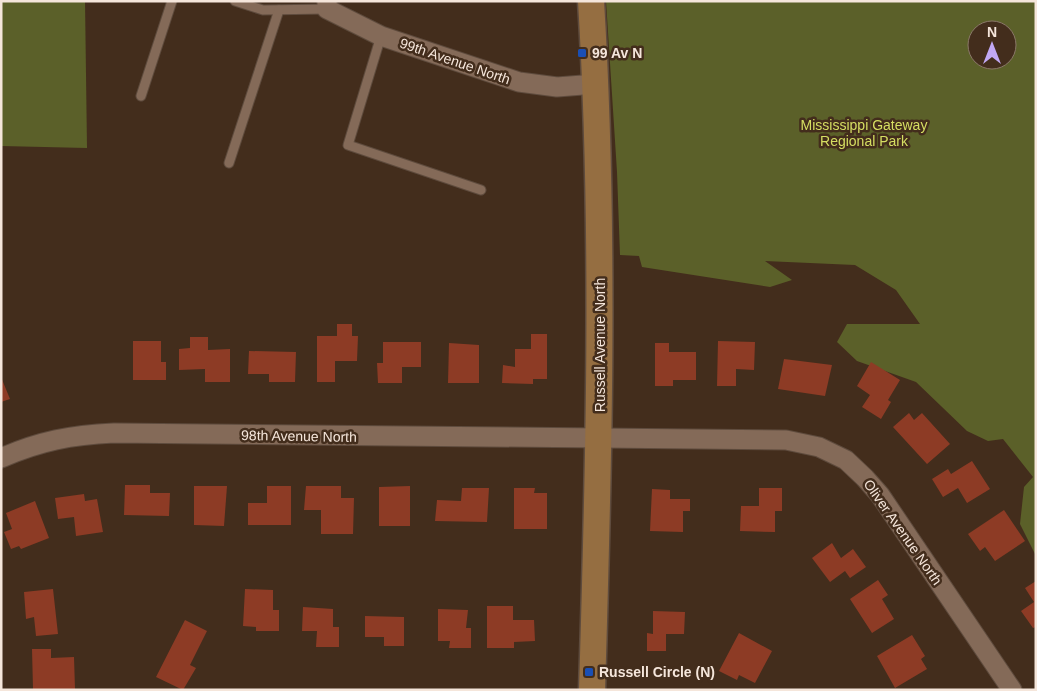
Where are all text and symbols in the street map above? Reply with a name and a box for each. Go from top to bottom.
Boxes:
north arrow [967,20,1017,70]
text: N [987,24,997,40]
street label: 99th Avenue North [398,35,512,87]
place label: 99 Av N [592,45,642,61]
marker: 99 Av N [576,47,588,59]
park label: Mississippi Gateway Regional Park [801,117,927,149]
street label: Russell Avenue North [592,278,608,412]
street label: 98th Avenue North [241,427,357,445]
street label: Oliver Avenue North [861,476,945,588]
place label: Russell Circle (N) [599,664,715,680]
marker: Russell Circle (N) [583,666,595,678]

